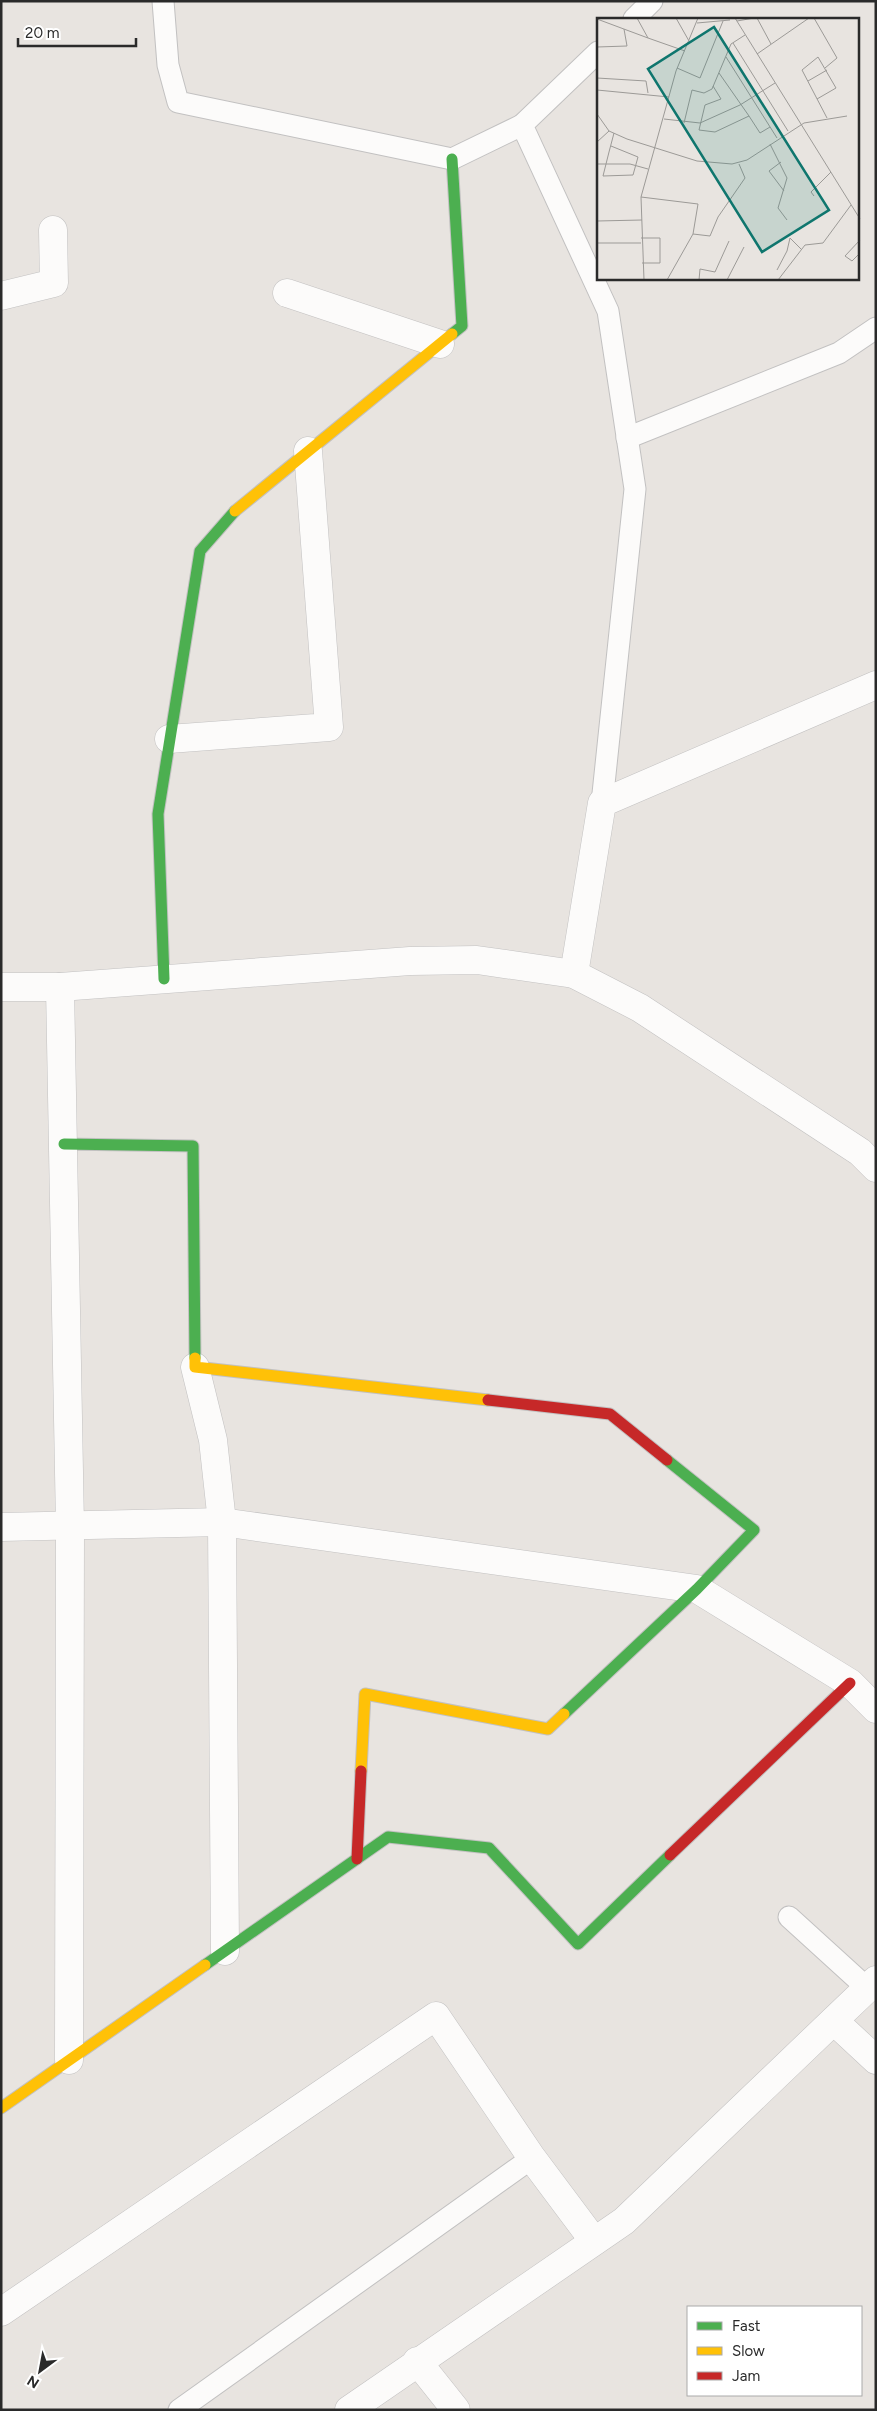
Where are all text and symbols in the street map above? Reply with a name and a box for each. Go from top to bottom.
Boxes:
scale bar [18,15,135,47]
inset map [597,18,860,280]
text: 20 m [25,24,59,42]
legend [687,2306,862,2396]
text: Fast [732,2317,761,2335]
text: Slow [732,2342,765,2360]
north arrow [15,2346,65,2396]
text: Jam [732,2367,760,2385]
text: N [24,2372,42,2392]

